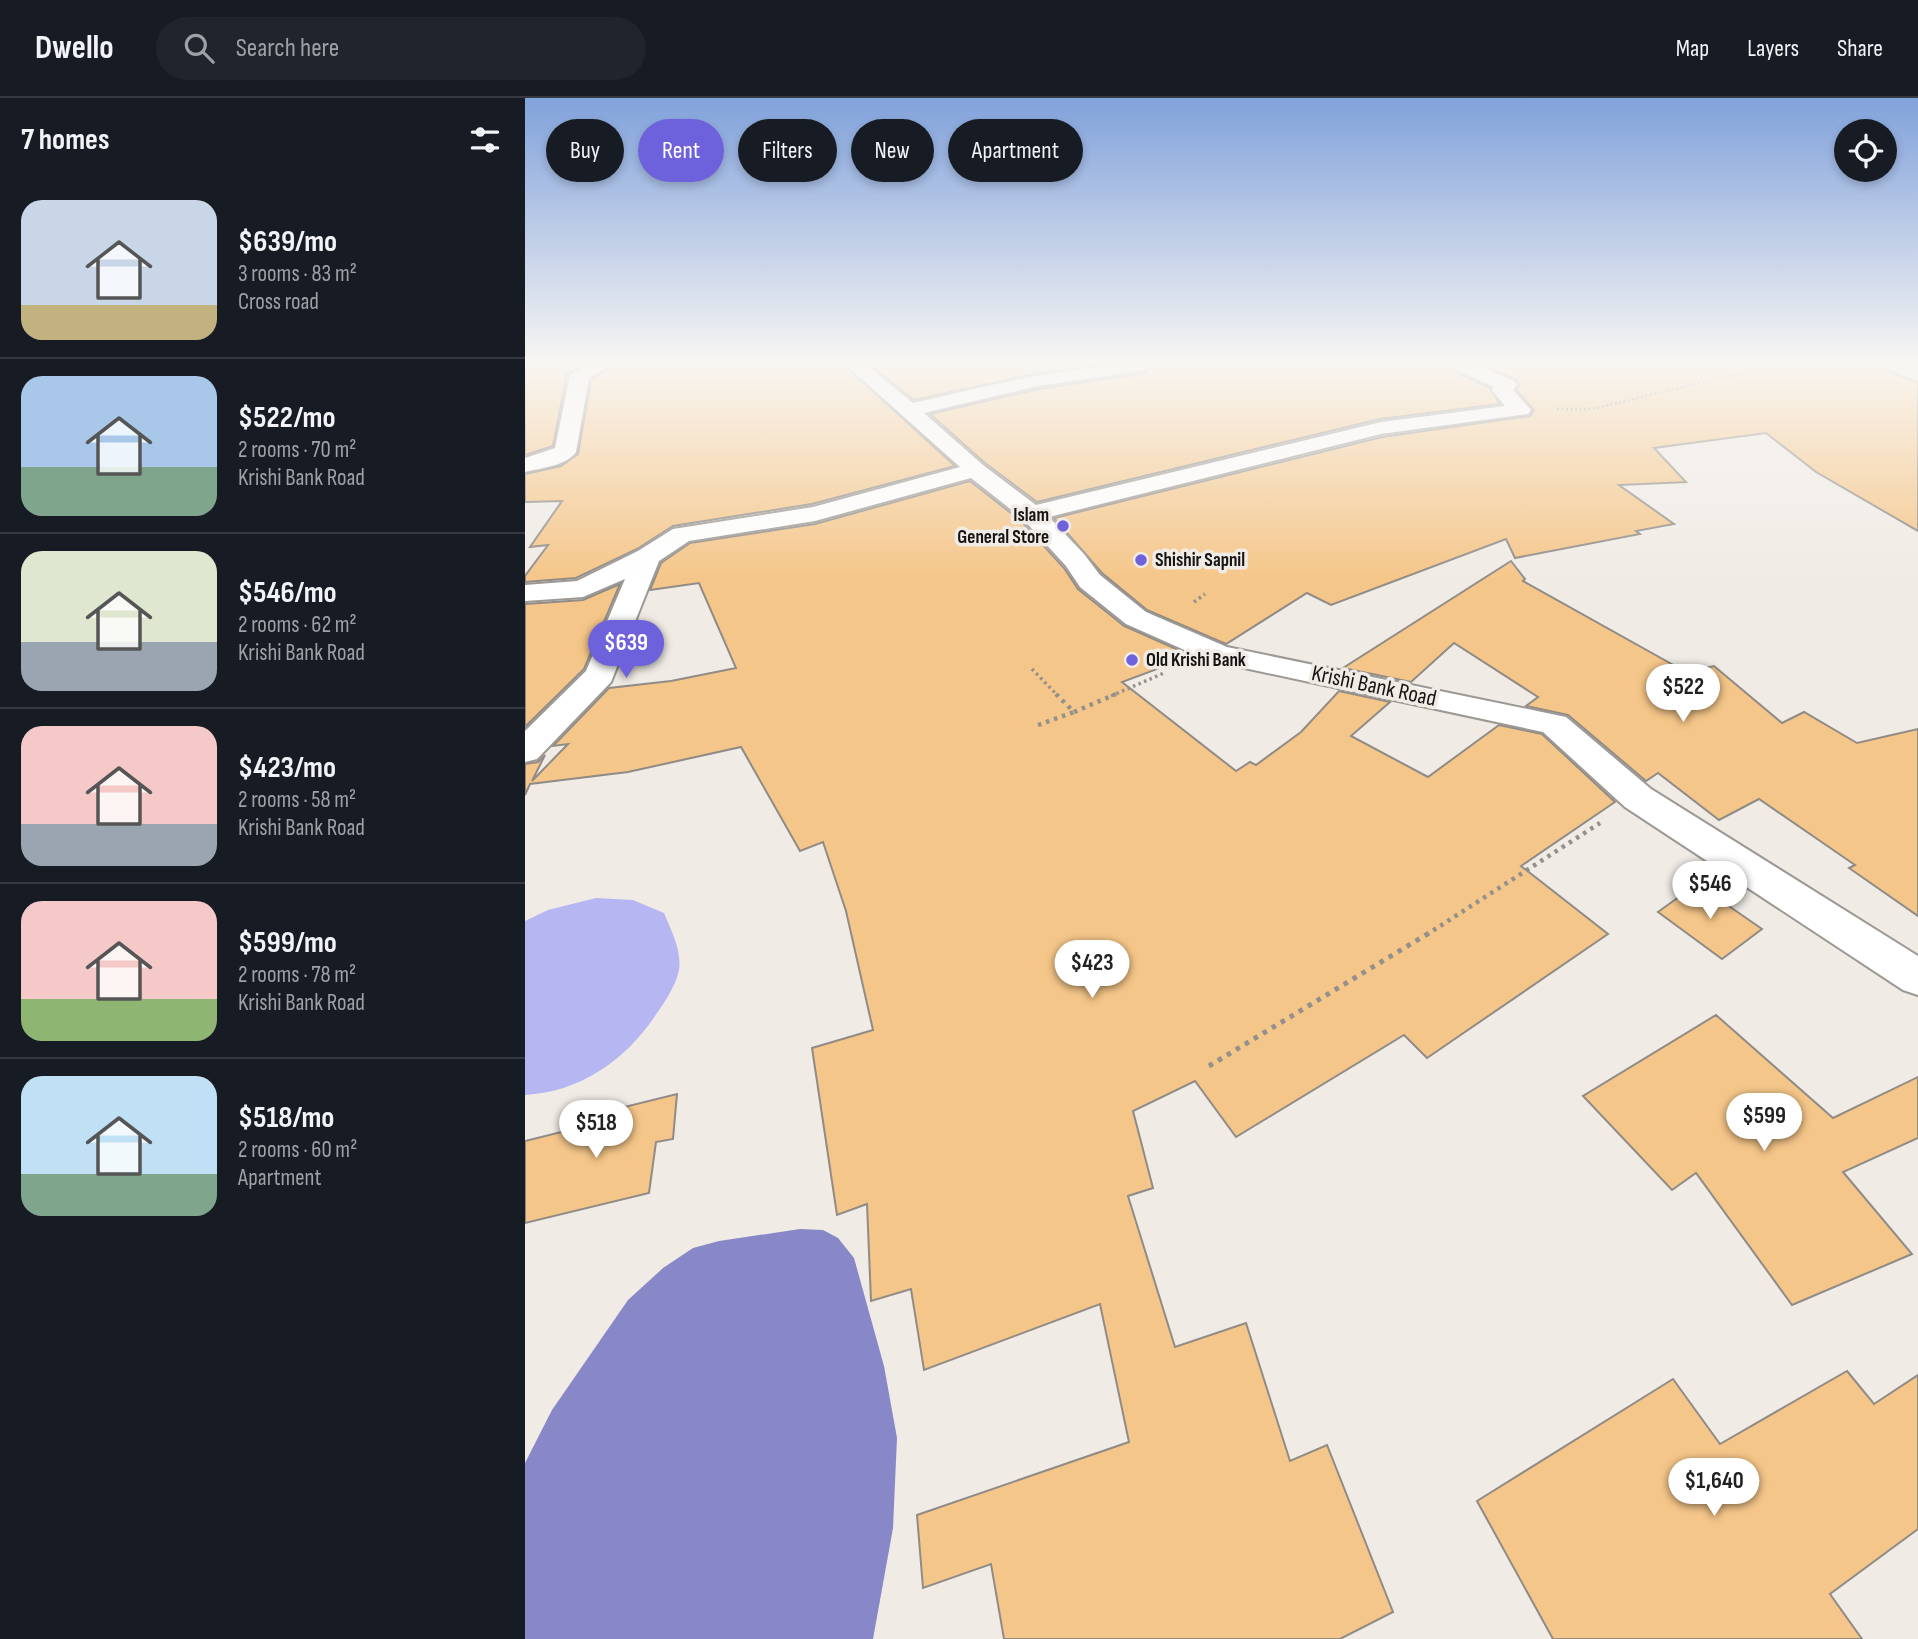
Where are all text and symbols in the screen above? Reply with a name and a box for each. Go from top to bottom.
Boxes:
search box [156,17,646,80]
text: Dwello [35,28,114,68]
icon: search [180,29,218,67]
text: Search here [236,33,339,64]
text: Map [1676,34,1709,63]
text: Layers [1747,34,1799,63]
text: Share [1837,34,1883,63]
chip: Buy [546,119,624,182]
chip: Rent [638,119,724,182]
chip: Filters [738,119,837,182]
chip: New [851,119,934,182]
chip: Apartment [948,119,1083,182]
map controls [1834,119,1897,182]
button: locate [1834,119,1897,182]
icon: filters [466,121,504,159]
text: 7 homes [21,122,109,158]
text: $639/mo [238,224,337,260]
icon: home [77,228,161,312]
text: 3 rooms · 83 m² [238,260,357,288]
text: Cross road [238,288,319,316]
text: $522/mo [238,400,335,436]
icon: home [77,404,161,488]
text: 2 rooms · 70 m² [238,436,356,464]
text: Krishi Bank Road [238,464,365,492]
place label: Islam General Store [957,504,1049,549]
marker: Islam General Store [1055,518,1071,534]
place label: Shishir Sapnil [1155,549,1245,572]
marker: Shishir Sapnil [1133,552,1149,568]
text: $546/mo [238,575,337,611]
icon: home [77,579,161,663]
text: 2 rooms · 62 m² [238,611,357,639]
pin: $639 [585,620,667,680]
text: $639 [604,629,648,657]
text: Krishi Bank Road [238,639,365,667]
place label: Old Krishi Bank [1146,649,1246,672]
marker: Old Krishi Bank [1124,652,1140,668]
street label: Krishi Bank Road [1309,659,1439,713]
pin: $522 [1642,664,1724,724]
text: $522 [1662,673,1704,701]
text: $423/mo [238,750,336,786]
icon: home [77,754,161,838]
text: 2 rooms · 58 m² [238,786,356,814]
text: Krishi Bank Road [238,814,365,842]
pin: $546 [1669,862,1751,921]
text: $546 [1688,870,1732,898]
text: $599/mo [238,925,337,961]
icon: home [77,929,161,1013]
pin: $423 [1051,940,1133,1000]
text: $423 [1071,949,1113,977]
text: 2 rooms · 78 m² [238,961,356,989]
text: Krishi Bank Road [238,989,365,1017]
pin: $599 [1723,1094,1805,1153]
text: $518/mo [238,1100,334,1136]
pin: $518 [555,1100,637,1160]
text: $599 [1742,1102,1786,1130]
icon: home [77,1104,161,1188]
text: $518 [575,1109,617,1137]
text: 2 rooms · 60 m² [238,1136,357,1164]
text: Apartment [238,1164,322,1192]
pin: $1,640 [1657,1458,1771,1518]
text: $1,640 [1684,1467,1744,1495]

